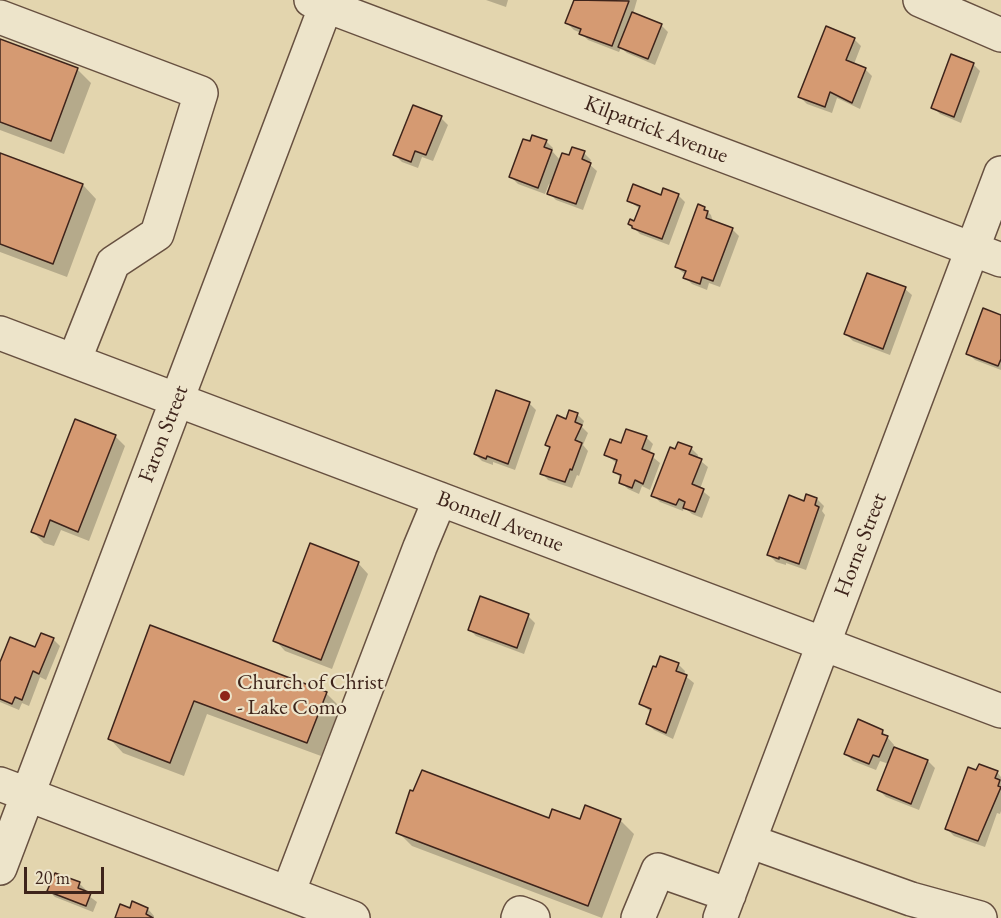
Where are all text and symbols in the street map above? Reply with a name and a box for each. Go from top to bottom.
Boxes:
street label: Kilpatrick Avenue [580,90,732,170]
street label: Faron Street [133,382,195,486]
street label: Bonnell Avenue [433,486,567,558]
street label: Horne Street [829,489,893,601]
place label: Church of Christ - Lake Como [237,670,384,722]
marker: Church of Christ - Lake Como [218,689,232,703]
scale bar [27,855,106,893]
text: 20 m [35,866,70,889]

